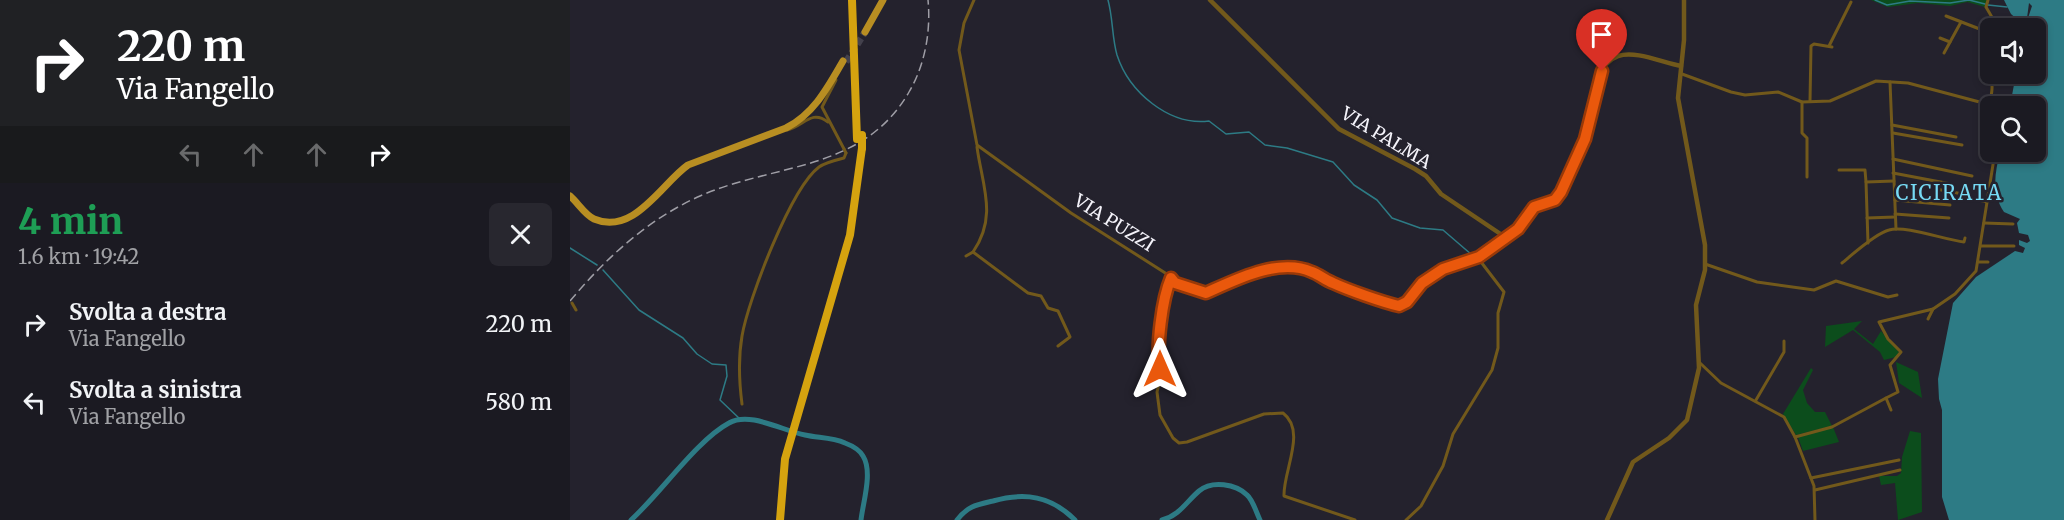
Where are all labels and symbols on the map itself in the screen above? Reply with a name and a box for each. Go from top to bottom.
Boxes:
pin [1576,9,1627,71]
street label: VIA PALMA [1336,101,1436,174]
district label: CICIRATA [1895,180,2003,205]
street label: VIA PUZZI [1069,188,1159,256]
position arrow [1128,337,1192,401]

